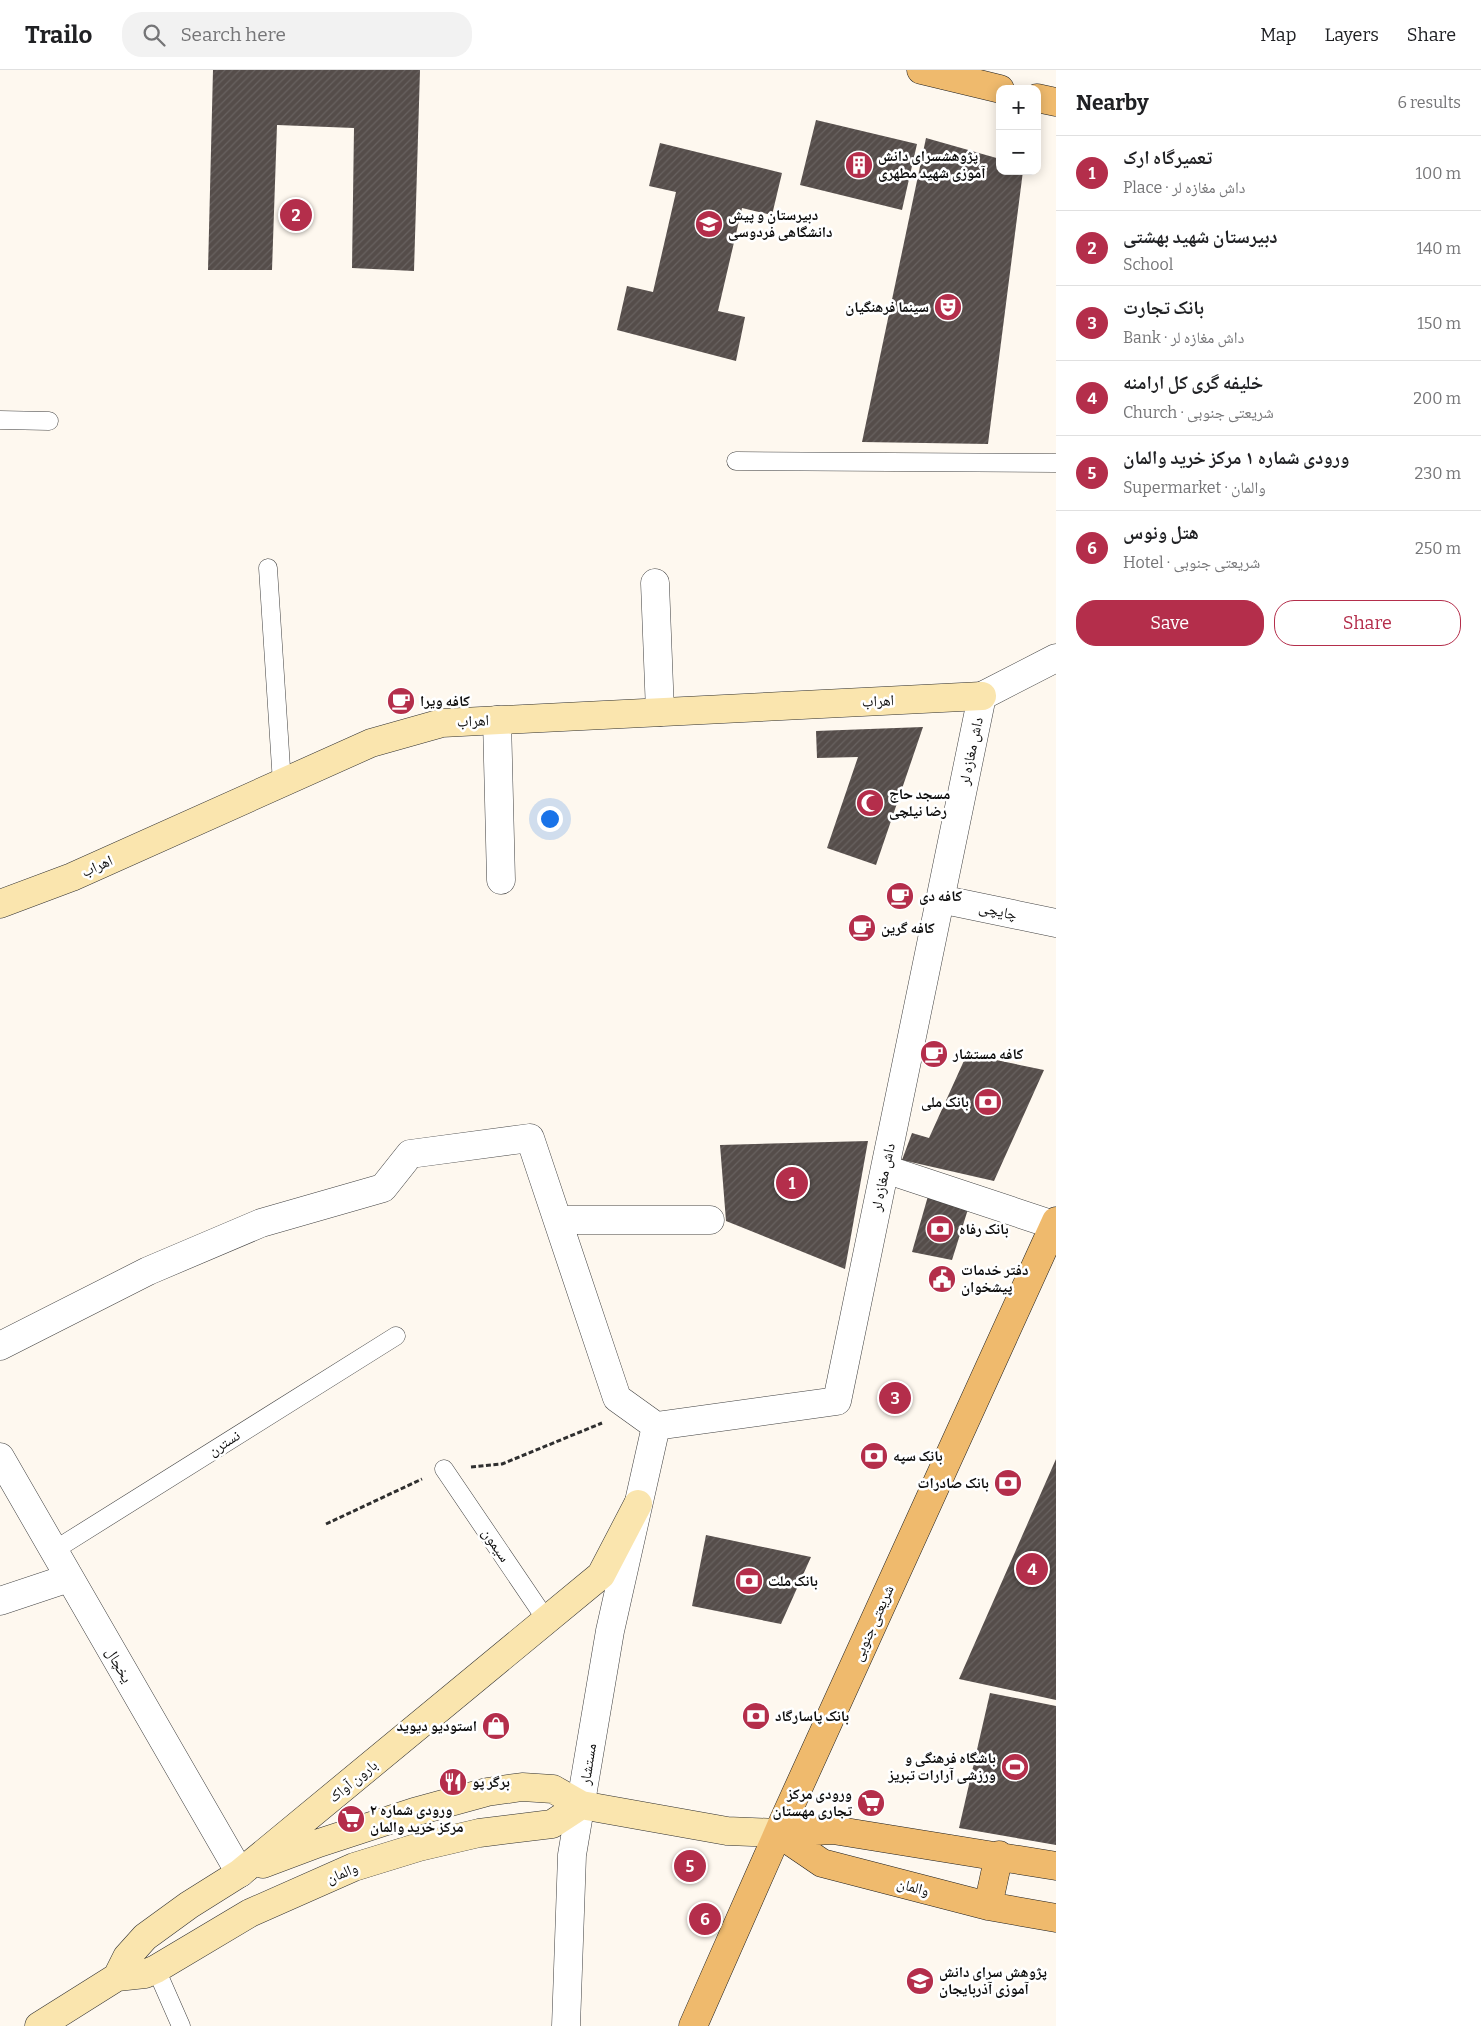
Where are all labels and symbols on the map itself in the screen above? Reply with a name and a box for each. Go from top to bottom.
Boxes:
place label: پژوهشسرای دانش آموزی شهید مطهری [878,147,986,182]
building icon: پژوهشسرای دانش آموزی شهید مطهری [844,150,874,180]
pin: 2 [280,196,312,234]
place label: دبیرستان و پیش دانشگاهی فردوسی [728,206,833,241]
school or university icon: دبیرستان و پیش دانشگاهی فردوسی [694,209,724,239]
theatre icon: سینما فرهنگیان [933,292,963,322]
place label: سینما فرهنگیان [845,298,929,316]
cafe icon: کافه ویرا [386,686,416,716]
street label: اهراب [861,691,895,711]
place label: کافه ویرا [420,692,470,710]
street label: اهراب [456,711,490,731]
street label: داش مغازه لر [955,715,988,788]
place label: مسجد حاج رضا نیلچی [889,785,950,820]
mosque icon: مسجد حاج رضا نیلچی [855,788,885,818]
your location [537,806,563,832]
street label: اهراب [79,851,115,881]
cafe icon: کافه دی [885,881,915,911]
place label: کافه دی [919,887,962,905]
street label: چایچی [977,898,1019,925]
cafe icon: کافه گرین [847,913,877,943]
place label: کافه گرین [881,919,935,937]
cafe icon: کافه مستشار [919,1039,949,1069]
place label: کافه مستشار [952,1045,1024,1063]
bank icon: بانک ملی [973,1087,1003,1117]
place label: بانک ملی [921,1093,969,1111]
street label: داش مغازه لر [867,1141,900,1214]
pin: 1 [776,1164,808,1202]
bank icon: بانک رفاه [925,1214,955,1244]
place label: بانک رفاه [959,1220,1009,1238]
place label: دفتر خدمات پیشخوان [961,1261,1028,1296]
public building icon: دفتر خدمات پیشخوان [927,1264,957,1294]
pin: 3 [879,1379,911,1417]
street label: نسترن [205,1426,244,1461]
bank icon: بانک سپه [859,1441,889,1471]
place label: بانک سپه [893,1447,943,1465]
bank icon: بانک صادرات [993,1468,1023,1498]
place label: بانک صادرات [917,1474,989,1492]
street label: سیمون [477,1525,514,1566]
pin: 4 [1016,1550,1048,1588]
bank icon: بانک ملت [734,1566,764,1596]
place label: بانک ملت [768,1572,818,1590]
street label: شریعتی جنوبی [848,1582,899,1664]
street label: یخچال [101,1644,136,1687]
bank icon: بانک پاسارگاد [741,1701,771,1731]
place label: بانک پاسارگاد [775,1707,849,1725]
shop icon: استودیو دیوید [481,1711,511,1741]
place label: استودیو دیوید [396,1717,477,1735]
street label: مستشار [576,1742,600,1787]
place label: باشگاه فرهنگی و ورزشی آرارات تبریز [887,1749,996,1784]
sports icon: باشگاه فرهنگی و ورزشی آرارات تبریز [1000,1752,1030,1782]
street label: بارون آواک [325,1756,382,1807]
restaurant icon: برگر پو [438,1767,468,1797]
place label: برگر پو [472,1773,510,1791]
place label: ورودی مرکز تجاری مهستان [772,1785,852,1820]
supermarket icon: ورودی مرکز تجاری مهستان [856,1788,886,1818]
place label: ورودی شماره ۲ مرکز خرید والمان [370,1801,464,1836]
supermarket icon: ورودی شماره ۲ مرکز خرید والمان [336,1804,366,1834]
pin: 5 [674,1847,706,1885]
street label: والمان [324,1859,361,1888]
street label: والمان [895,1874,931,1901]
pin: 6 [689,1900,721,1938]
place label: پژوهش سرای دانش آموزی آذربایجان [939,1963,1047,1998]
school or university icon: پژوهش سرای دانش آموزی آذربایجان [905,1966,935,1996]

